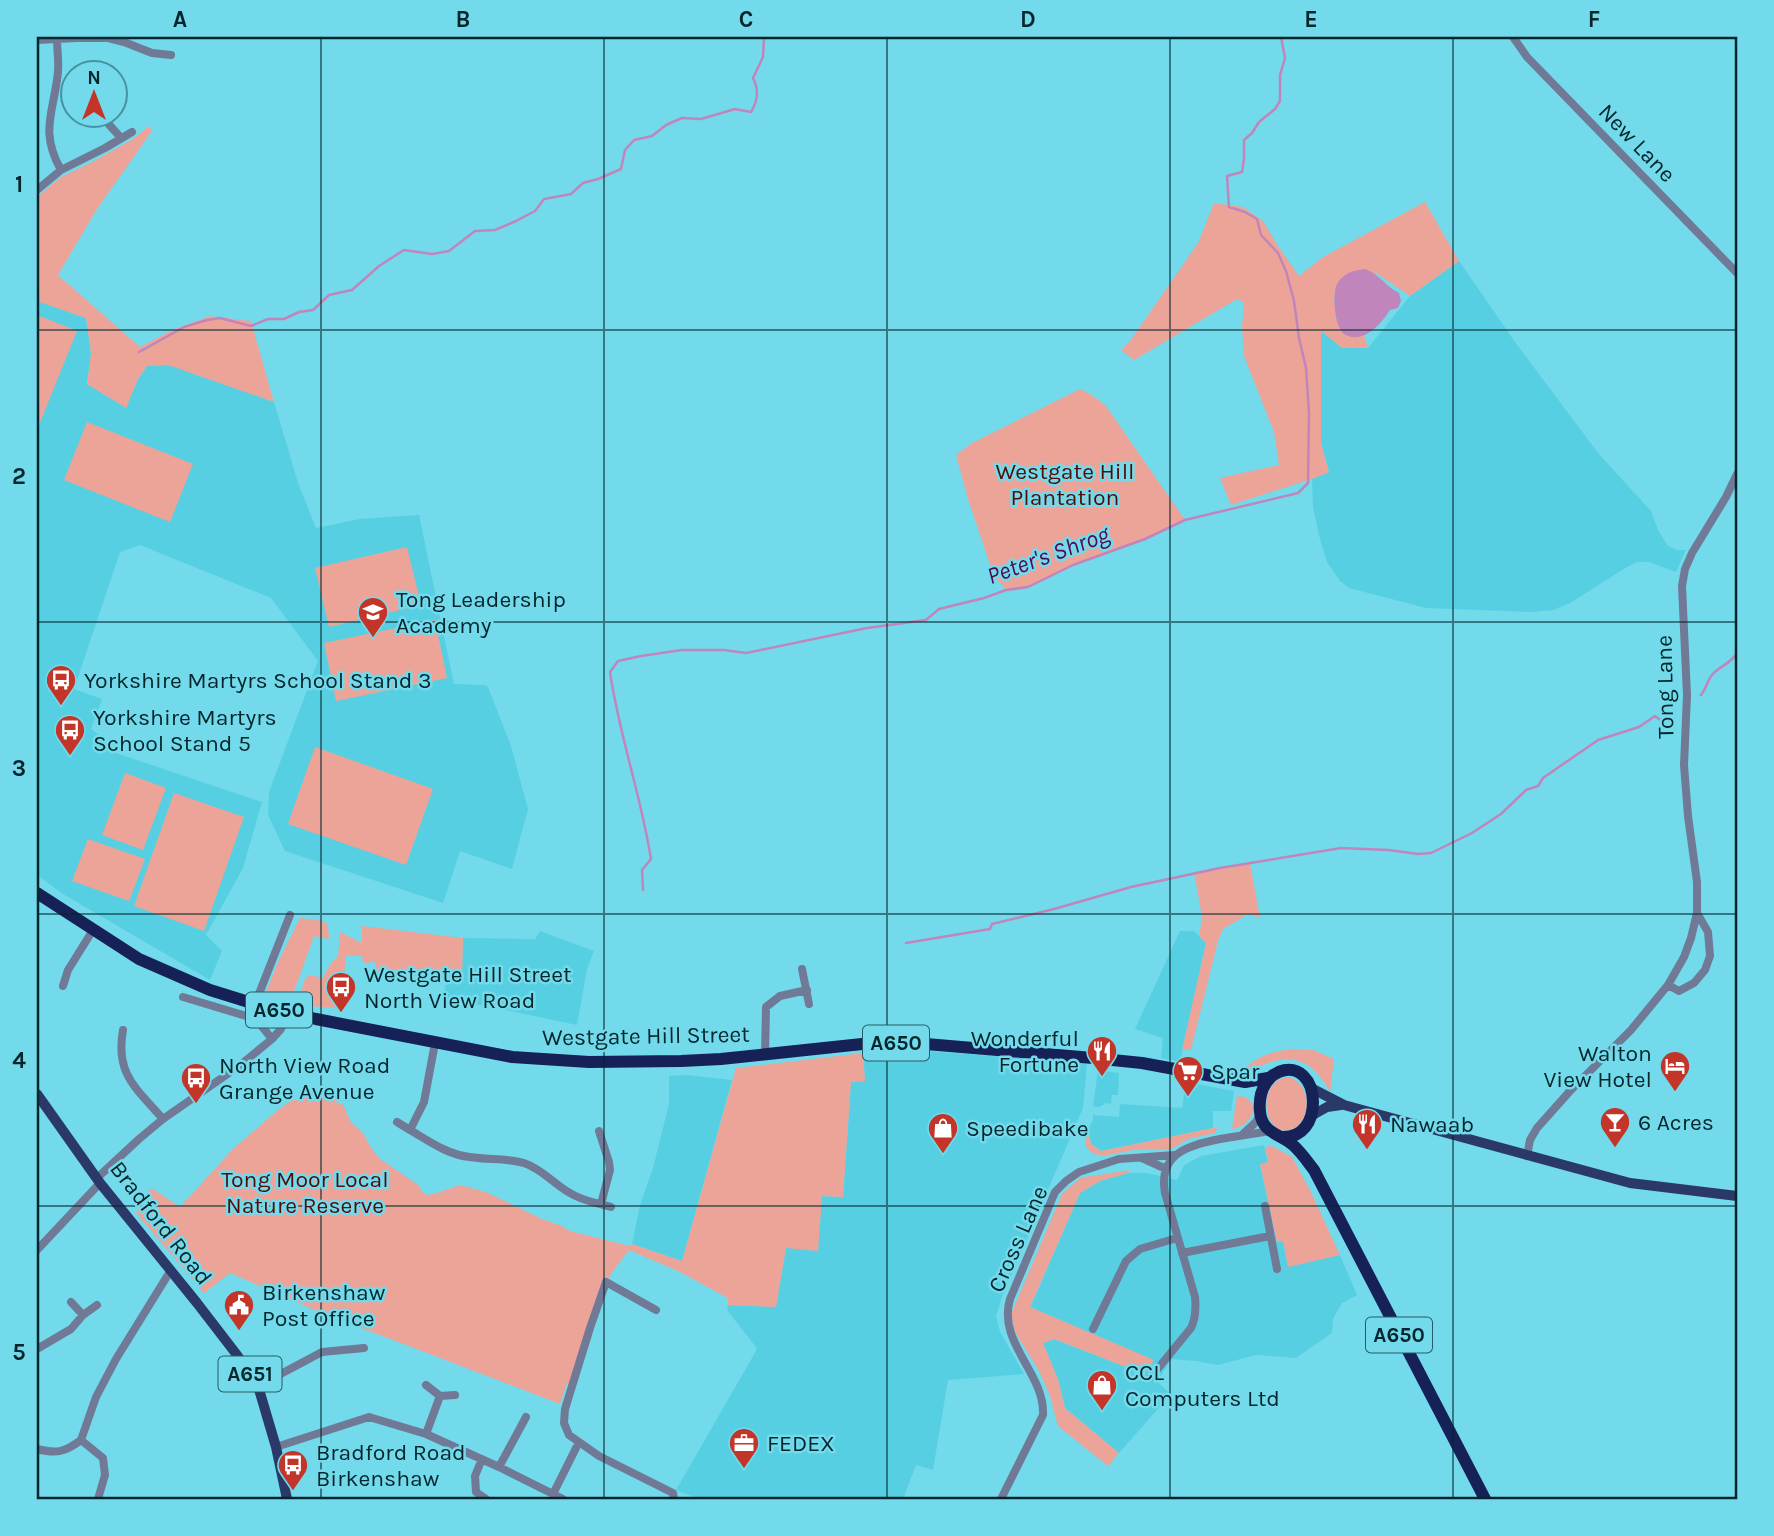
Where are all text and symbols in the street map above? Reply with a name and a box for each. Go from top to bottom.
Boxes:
text: A [173,6,187,33]
text: B [456,6,470,33]
text: C [739,6,753,33]
text: D [1020,6,1036,33]
text: E [1304,6,1318,33]
text: F [1588,6,1600,33]
north arrow [60,60,130,130]
text: N [87,67,101,89]
street label: New Lane [1593,98,1681,188]
text: 1 [15,171,23,198]
park label: Westgate Hill Plantation [995,458,1135,511]
text: 2 [12,463,26,490]
water label: Peter's Shrog [983,520,1114,590]
place label: Tong Leadership Academy [396,586,566,639]
school or university icon: Tong Leadership Academy [356,595,390,639]
street label: Tong Lane [1651,635,1679,739]
bus stop icon: Yorkshire Martyrs School Stand 3 [44,663,78,707]
place label: Yorkshire Martyrs School Stand 3 [84,667,432,694]
place label: Yorkshire Martyrs School Stand 5 [93,704,277,757]
bus stop icon: Yorkshire Martyrs School Stand 5 [53,713,87,757]
text: 3 [12,755,26,782]
place label: Westgate Hill Street North View Road [364,961,572,1014]
bus stop icon: Westgate Hill Street North View Road [324,970,358,1014]
road number: A650 [246,992,312,1028]
street label: Westgate Hill Street [542,1021,750,1051]
place label: Wonderful Fortune [971,1025,1079,1078]
road number: A650 [863,1026,929,1060]
restaurant icon: Wonderful Fortune [1085,1034,1119,1078]
place label: Walton View Hotel [1543,1040,1652,1093]
text: 4 [12,1047,26,1074]
hotel icon: Walton View Hotel [1658,1049,1692,1093]
place label: North View Road Grange Avenue [219,1052,390,1105]
supermarket icon: Spar [1171,1054,1205,1098]
place label: Spar [1211,1058,1260,1085]
bus stop icon: North View Road Grange Avenue [179,1061,213,1105]
bar icon: 6 Acres [1598,1105,1632,1149]
restaurant icon: Nawaab [1350,1107,1384,1151]
place label: 6 Acres [1638,1109,1714,1136]
shop icon: Speedibake [926,1111,960,1155]
place label: Nawaab [1390,1111,1474,1138]
place label: Speedibake [966,1115,1089,1142]
street label: Bradford Road [104,1156,218,1290]
park label: Tong Moor Local Nature Reserve [221,1166,389,1219]
street label: Cross Lane [983,1182,1053,1296]
place label: Birkenshaw Post Office [262,1279,386,1332]
public building icon: Birkenshaw Post Office [222,1288,256,1332]
road number: A650 [1366,1318,1432,1352]
text: 5 [12,1339,26,1366]
road number: A651 [218,1356,282,1392]
place label: CCL Computers Ltd [1125,1359,1280,1412]
shop icon: CCL Computers Ltd [1085,1368,1119,1412]
office icon: FEDEX [727,1426,761,1470]
place label: FEDEX [767,1430,835,1457]
place label: Bradford Road Birkenshaw [316,1439,466,1492]
bus stop icon: Bradford Road Birkenshaw [276,1448,310,1492]

